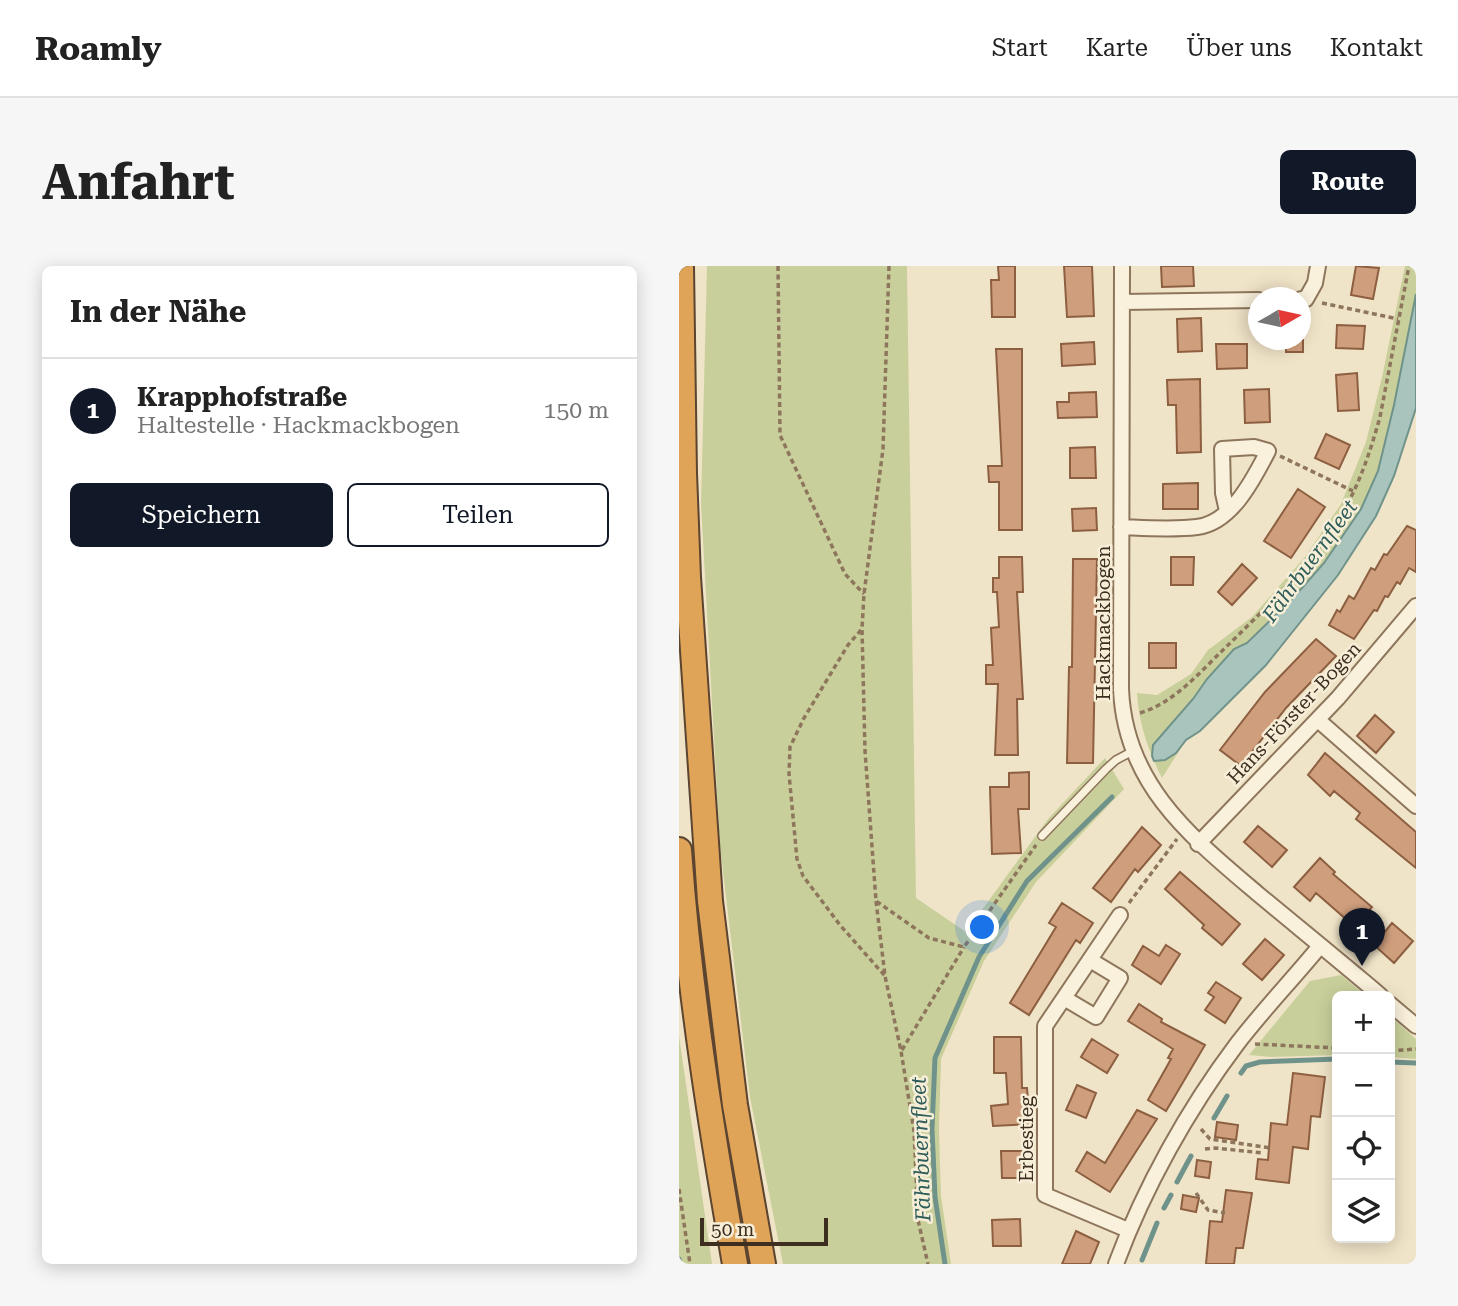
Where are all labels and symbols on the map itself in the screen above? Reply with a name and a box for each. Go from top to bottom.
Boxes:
north arrow [1248,287,1311,350]
water label: Fährbuernfleet [1257,495,1362,628]
street label: Hackmackbogen [1092,546,1115,700]
street label: Hans-Förster-Bogen [1222,637,1366,789]
pin: 1 [1339,908,1385,966]
your location [965,910,999,944]
water label: Fährbuernfleet [906,1076,936,1223]
street label: Erbestieg [1015,1096,1038,1182]
scale bar [700,1215,828,1247]

